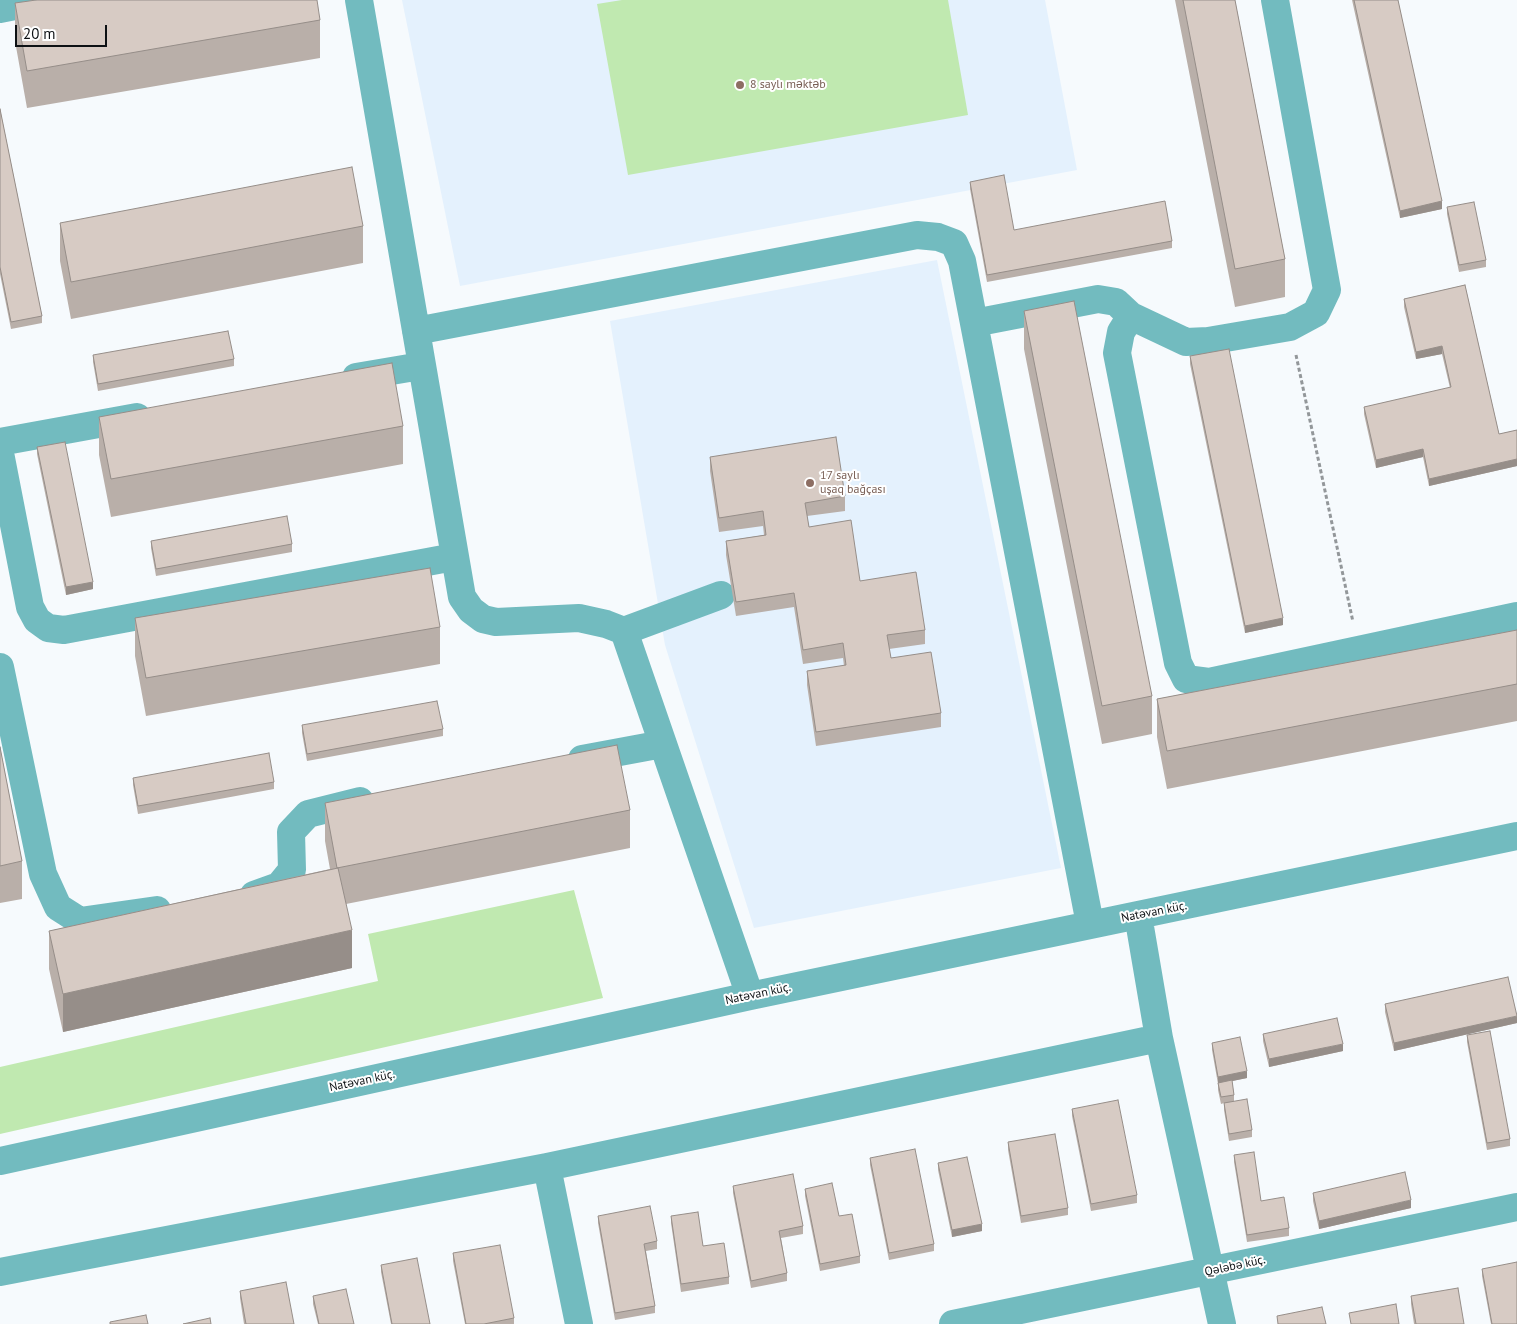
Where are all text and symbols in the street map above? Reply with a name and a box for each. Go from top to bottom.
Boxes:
scale bar [18,15,110,47]
text: 20 m [23,24,56,43]
place label: 8 saylı məktəb [750,78,826,92]
marker: 8 saylı məktəb [734,79,746,91]
place label: 17 saylı uşaq bağçası [820,469,886,497]
marker: 17 saylı uşaq bağçası [804,477,816,489]
street label: Natəvan küç. [1120,899,1188,925]
street label: Natəvan küç. [724,980,792,1008]
street label: Natəvan küç. [328,1067,396,1095]
street label: Qələbə küç. [1203,1253,1267,1279]

